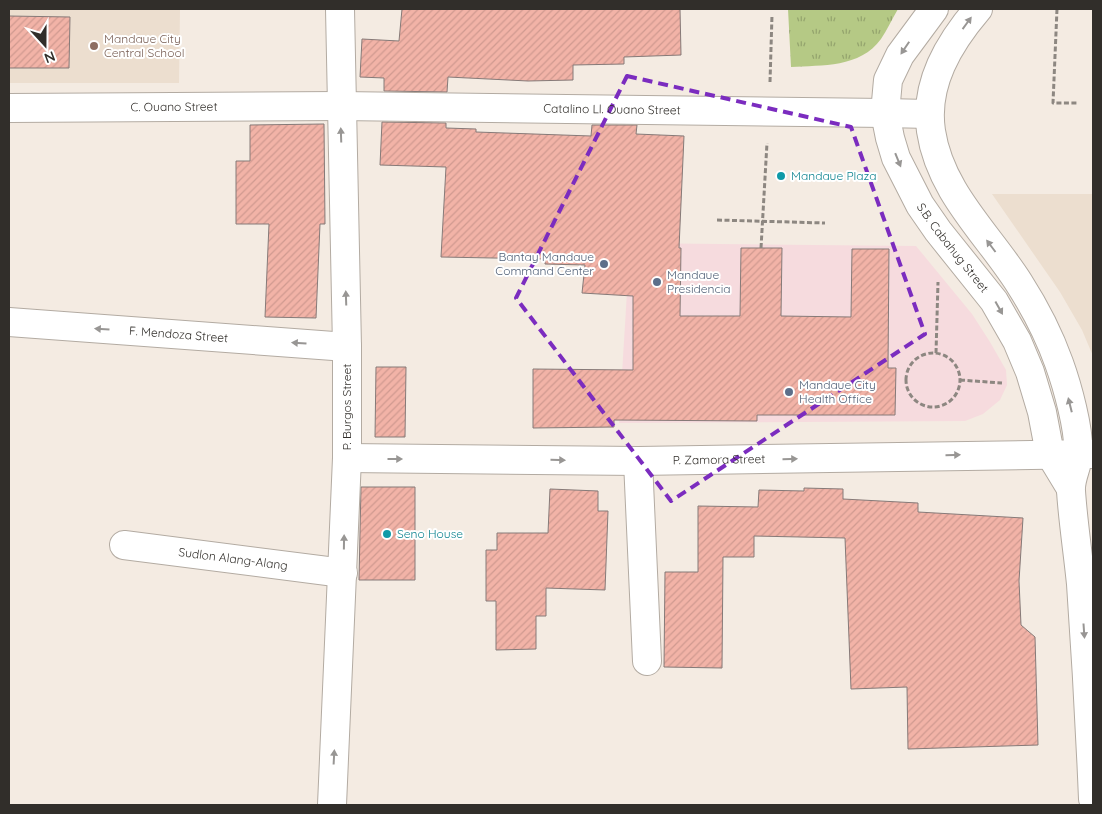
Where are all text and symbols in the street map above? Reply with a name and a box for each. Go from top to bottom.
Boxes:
one-way arrow [962,17,973,30]
north arrow [20,20,70,70]
place label: Mandaue City Central School [104,31,184,60]
marker: Mandaue City Central School [88,40,100,52]
one-way arrow [900,41,910,54]
text: N [42,47,58,67]
street label: C. Ouano Street [130,99,217,114]
street label: Catalino Ll. Ouano Street [543,101,681,117]
one-way arrow [337,127,345,143]
one-way arrow [894,153,902,167]
place label: Mandaue Plaza [791,168,877,183]
marker: Mandaue Plaza [775,170,787,182]
street label: S.B. Cabahug Street [914,200,992,295]
one-way arrow [986,240,997,253]
place label: Bantay Mandaue Command Center [495,249,594,278]
marker: Bantay Mandaue Command Center [598,258,610,270]
place label: Mandaue Presidencia [667,267,731,296]
marker: Mandaue Presidencia [651,276,663,288]
one-way arrow [341,290,349,306]
one-way arrow [994,302,1003,315]
street label: F. Mendoza Street [128,323,229,345]
one-way arrow [93,324,109,332]
one-way arrow [290,339,306,347]
street label: P. Burgos Street [339,364,354,450]
place label: Mandaue City Health Office [799,377,876,406]
marker: Mandaue City Health Office [783,386,795,398]
one-way arrow [1066,398,1074,413]
street label: P. Zamora Street [673,451,765,467]
one-way arrow [945,451,961,459]
one-way arrow [388,455,404,463]
one-way arrow [783,455,799,463]
one-way arrow [550,457,566,465]
place label: Seno House [397,526,463,541]
marker: Seno House [381,528,393,540]
one-way arrow [340,534,348,550]
street label: Sudlon Alang-Alang [178,544,289,573]
one-way arrow [1080,623,1088,639]
one-way arrow [331,748,339,764]

